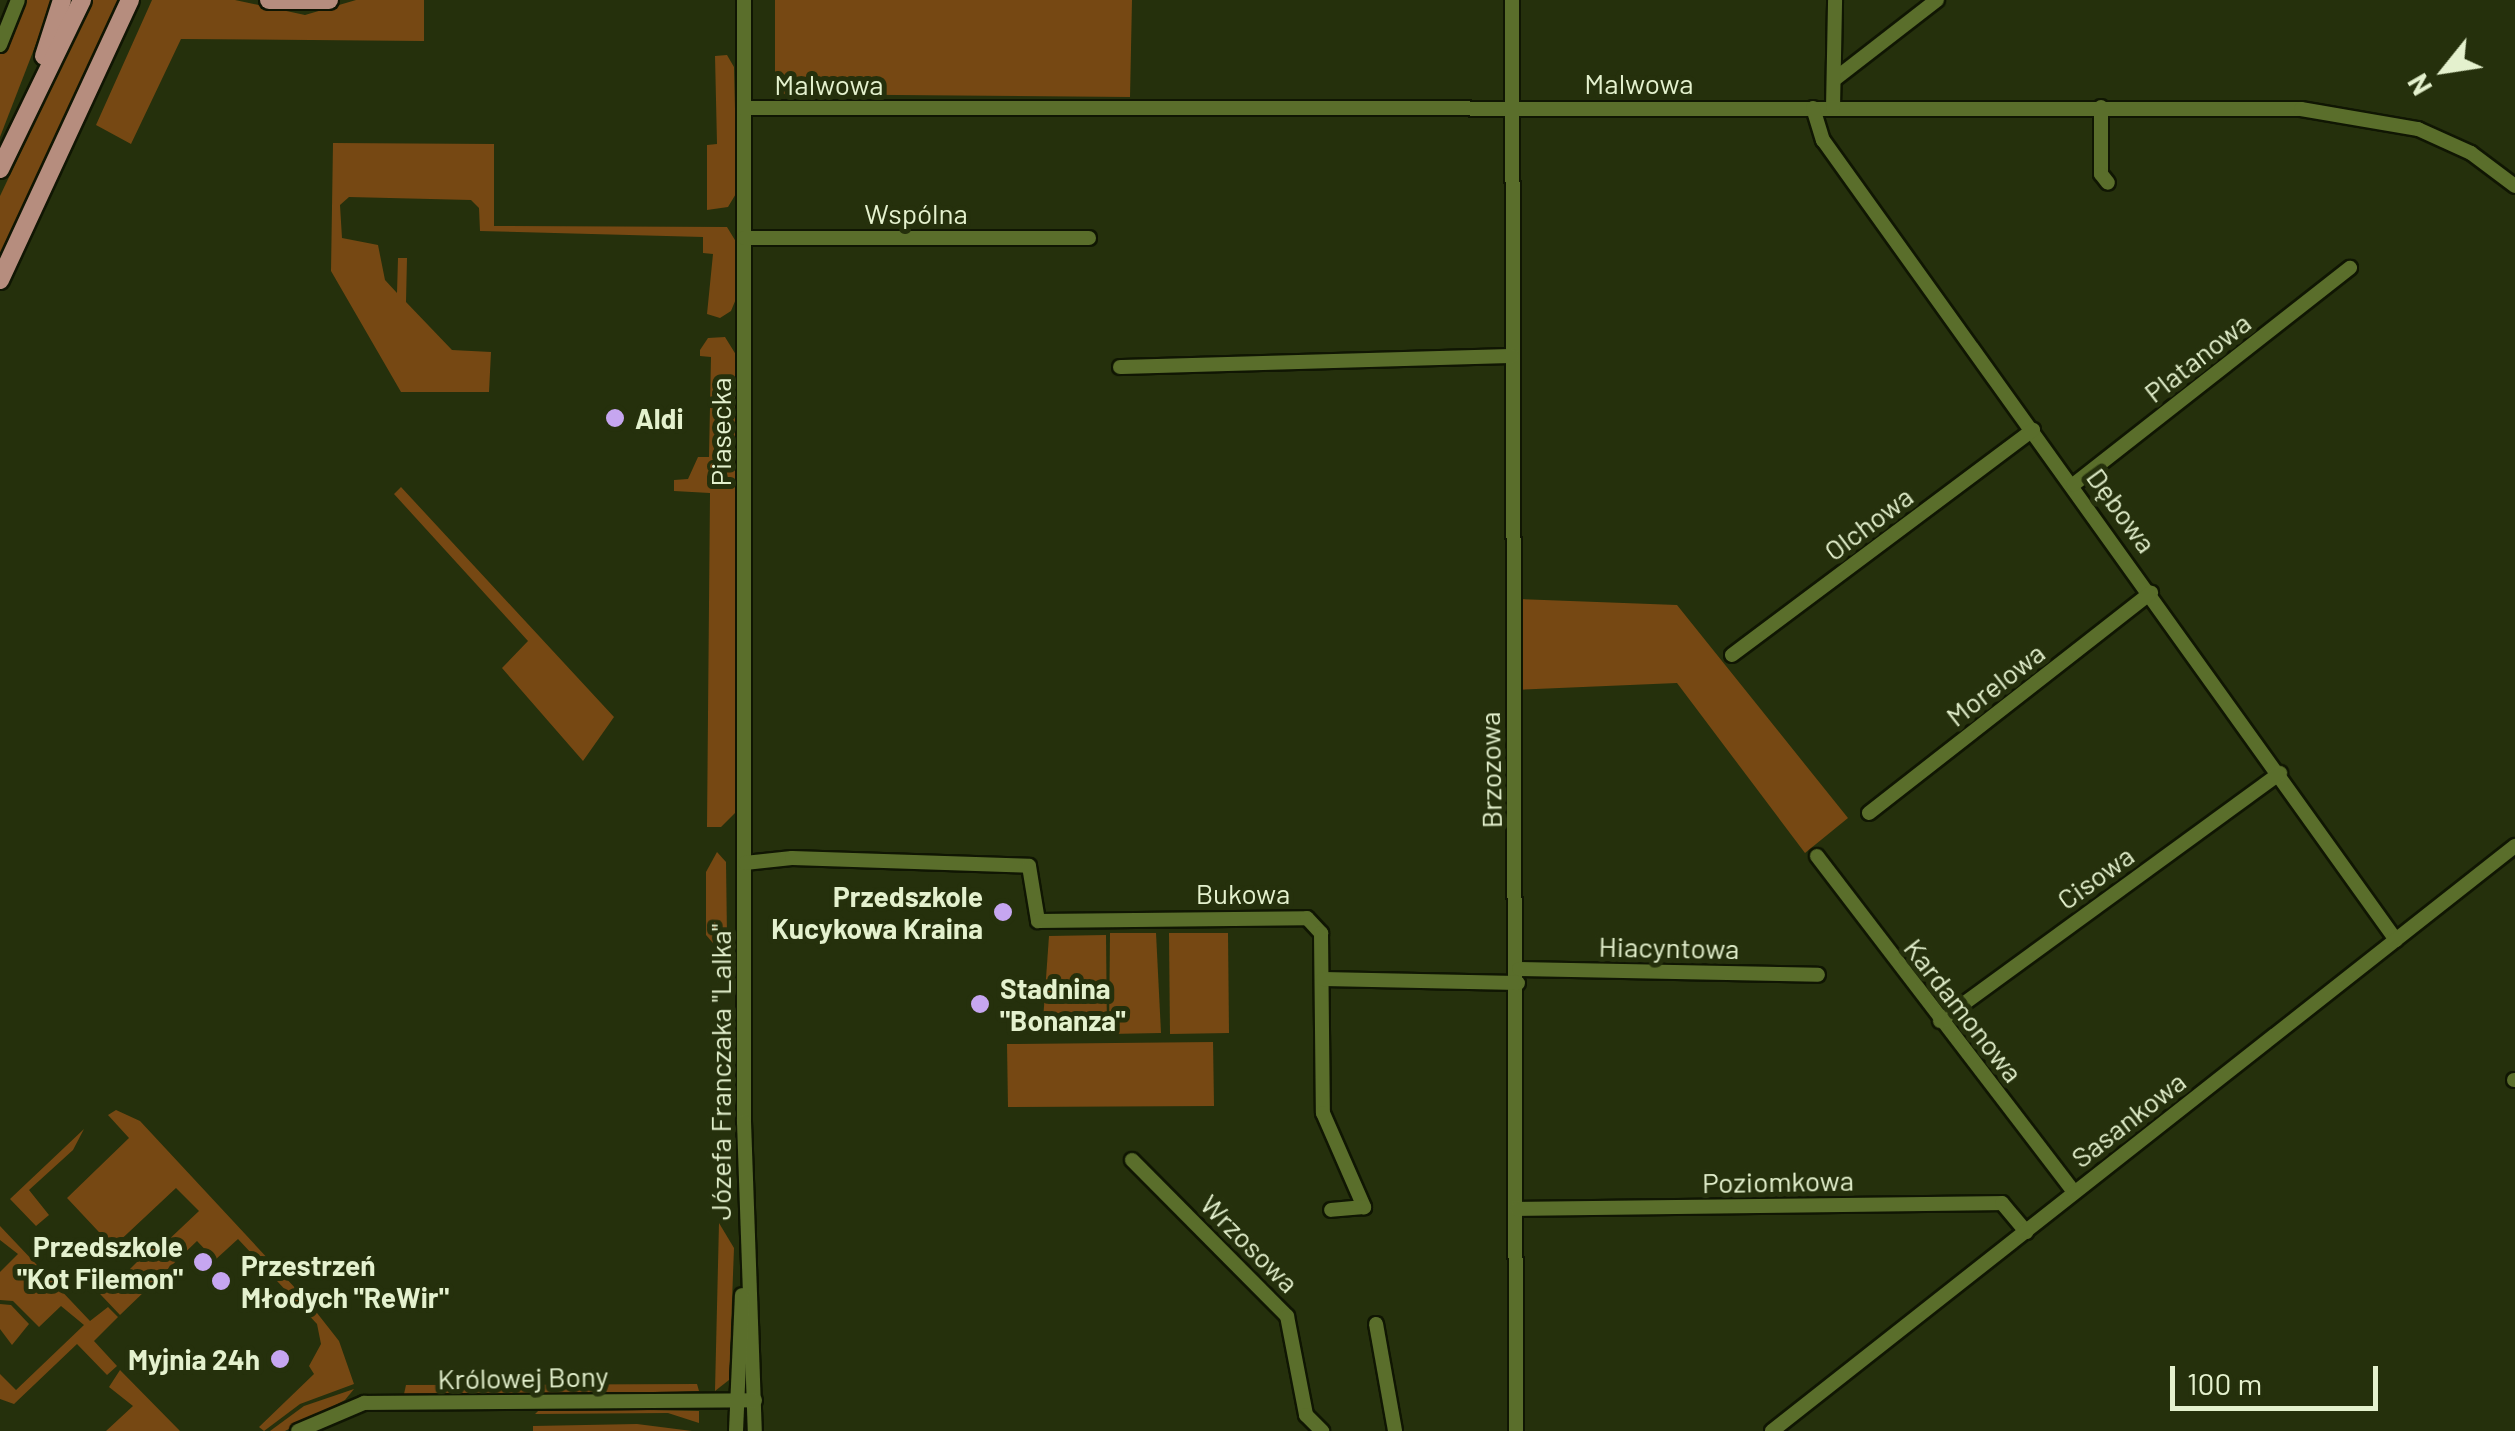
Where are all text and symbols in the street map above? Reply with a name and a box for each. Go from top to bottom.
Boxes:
north arrow [2395,20,2495,120]
street label: Malwowa [1584,66,1694,100]
street label: Malwowa [774,67,884,101]
text: N [2400,68,2438,102]
street label: Wspólna [864,196,968,230]
street label: Platanowa [2137,305,2257,409]
street label: Piasecka [703,377,737,487]
place label: Aldi [635,401,684,435]
marker: Aldi [604,407,626,429]
street label: Dębowa [2080,461,2164,559]
street label: Olchowa [1817,479,1919,567]
street label: Morelowa [1939,635,2051,733]
street label: Brzozowa [1472,711,1508,829]
street label: Cisowa [2050,838,2140,916]
street label: Bukowa [1196,876,1290,910]
place label: Przedszkole Kucykowa Kraina [771,879,983,945]
marker: Przedszkole Kucykowa Kraina [992,901,1014,923]
street label: Józefa Franczaka "Lalka" [703,924,737,1220]
street label: Hiacyntowa [1598,929,1740,965]
street label: Kardamonowa [1897,931,2031,1089]
place label: Stadnina "Bonanza" [1000,971,1125,1037]
marker: Stadnina "Bonanza" [969,993,991,1015]
street label: Sasankowa [2064,1064,2192,1174]
street label: Poziomkowa [1702,1163,1854,1199]
street label: Wrzosowa [1194,1187,1306,1299]
place label: Przedszkole "Kot Filemon" [17,1229,183,1295]
place label: Przestrzeń Młodych "ReWir" [241,1248,449,1314]
marker: Przedszkole "Kot Filemon" [192,1251,214,1273]
marker: Przestrzeń Młodych "ReWir" [210,1270,232,1292]
place label: Myjnia 24h [128,1342,260,1376]
scale bar [2175,1346,2382,1408]
marker: Myjnia 24h [269,1348,291,1370]
street label: Królowej Bony [437,1359,609,1395]
text: 100 m [2187,1365,2262,1401]

